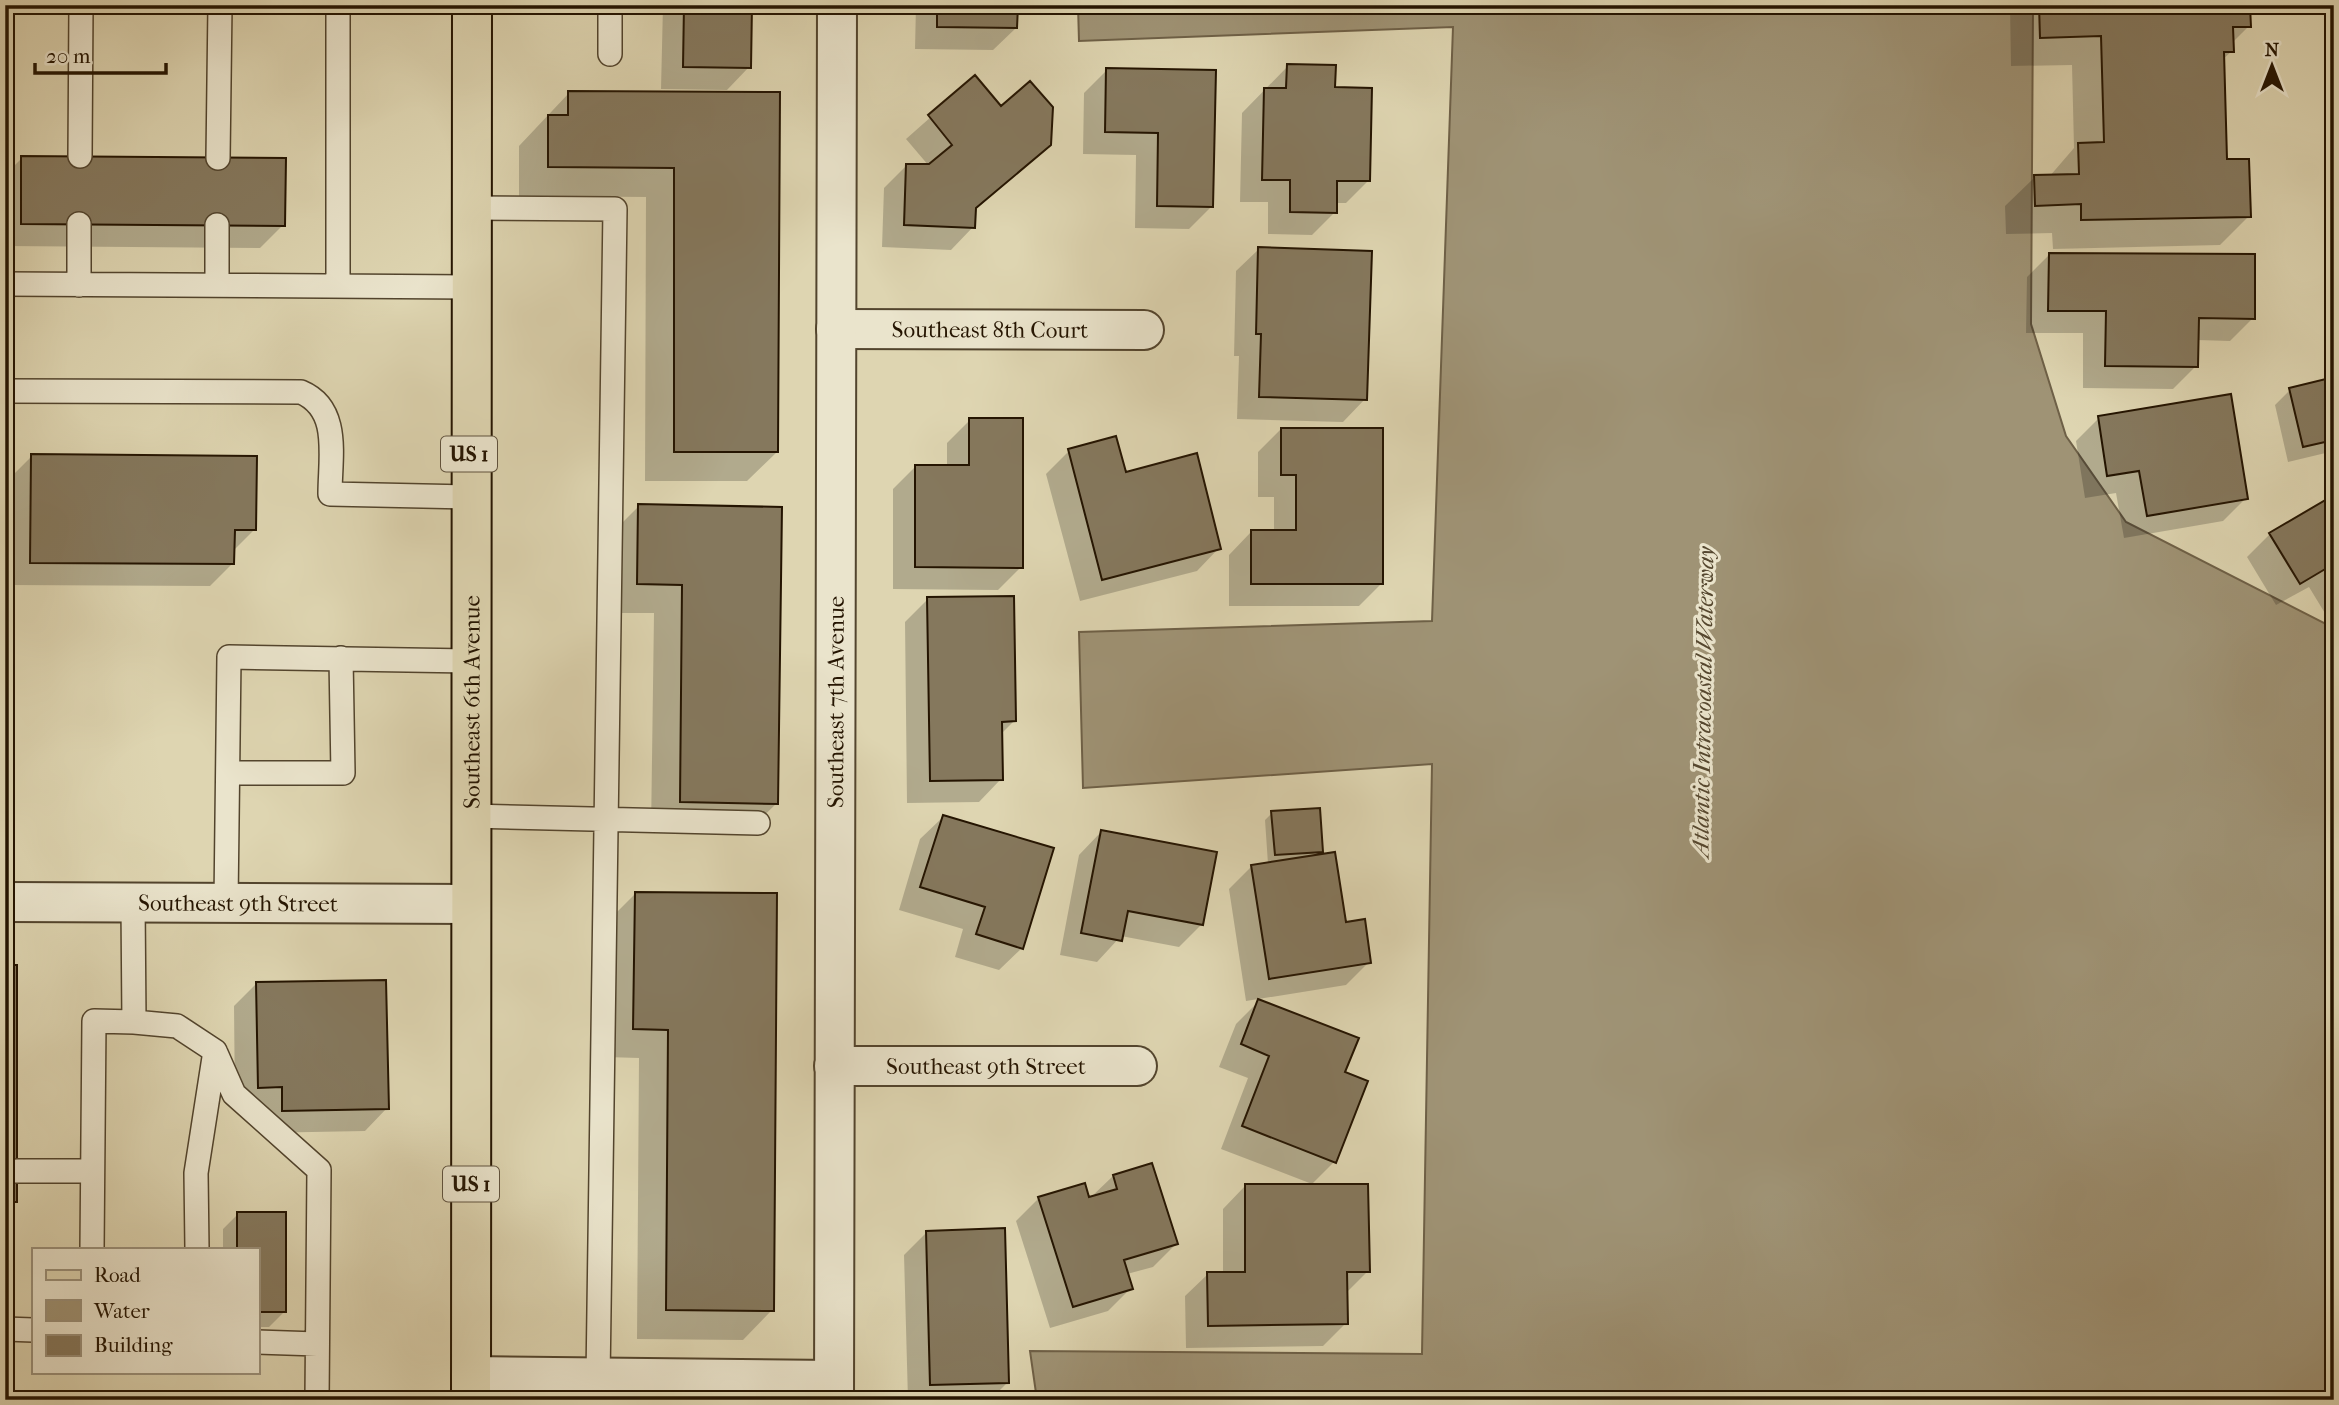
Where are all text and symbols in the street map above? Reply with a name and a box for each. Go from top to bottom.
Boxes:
scale bar [35,32,166,76]
north arrow [2238,32,2308,102]
text: N [2265,39,2280,61]
text: 20 m [46,44,91,68]
street label: Southeast 8th Court [892,316,1088,343]
road number: US 1 [441,436,497,472]
water label: Atlantic Intracoastal Waterway [1686,545,1720,861]
street label: Southeast 6th Avenue [458,595,485,809]
street label: Southeast 7th Avenue [822,596,849,808]
street label: Southeast 9th Street [138,889,338,917]
street label: Southeast 9th Street [886,1053,1086,1080]
road number: US 1 [443,1166,499,1202]
legend [32,1248,259,1374]
text: Road [94,1263,141,1287]
text: Water [93,1299,150,1323]
text: Building [94,1333,173,1357]

